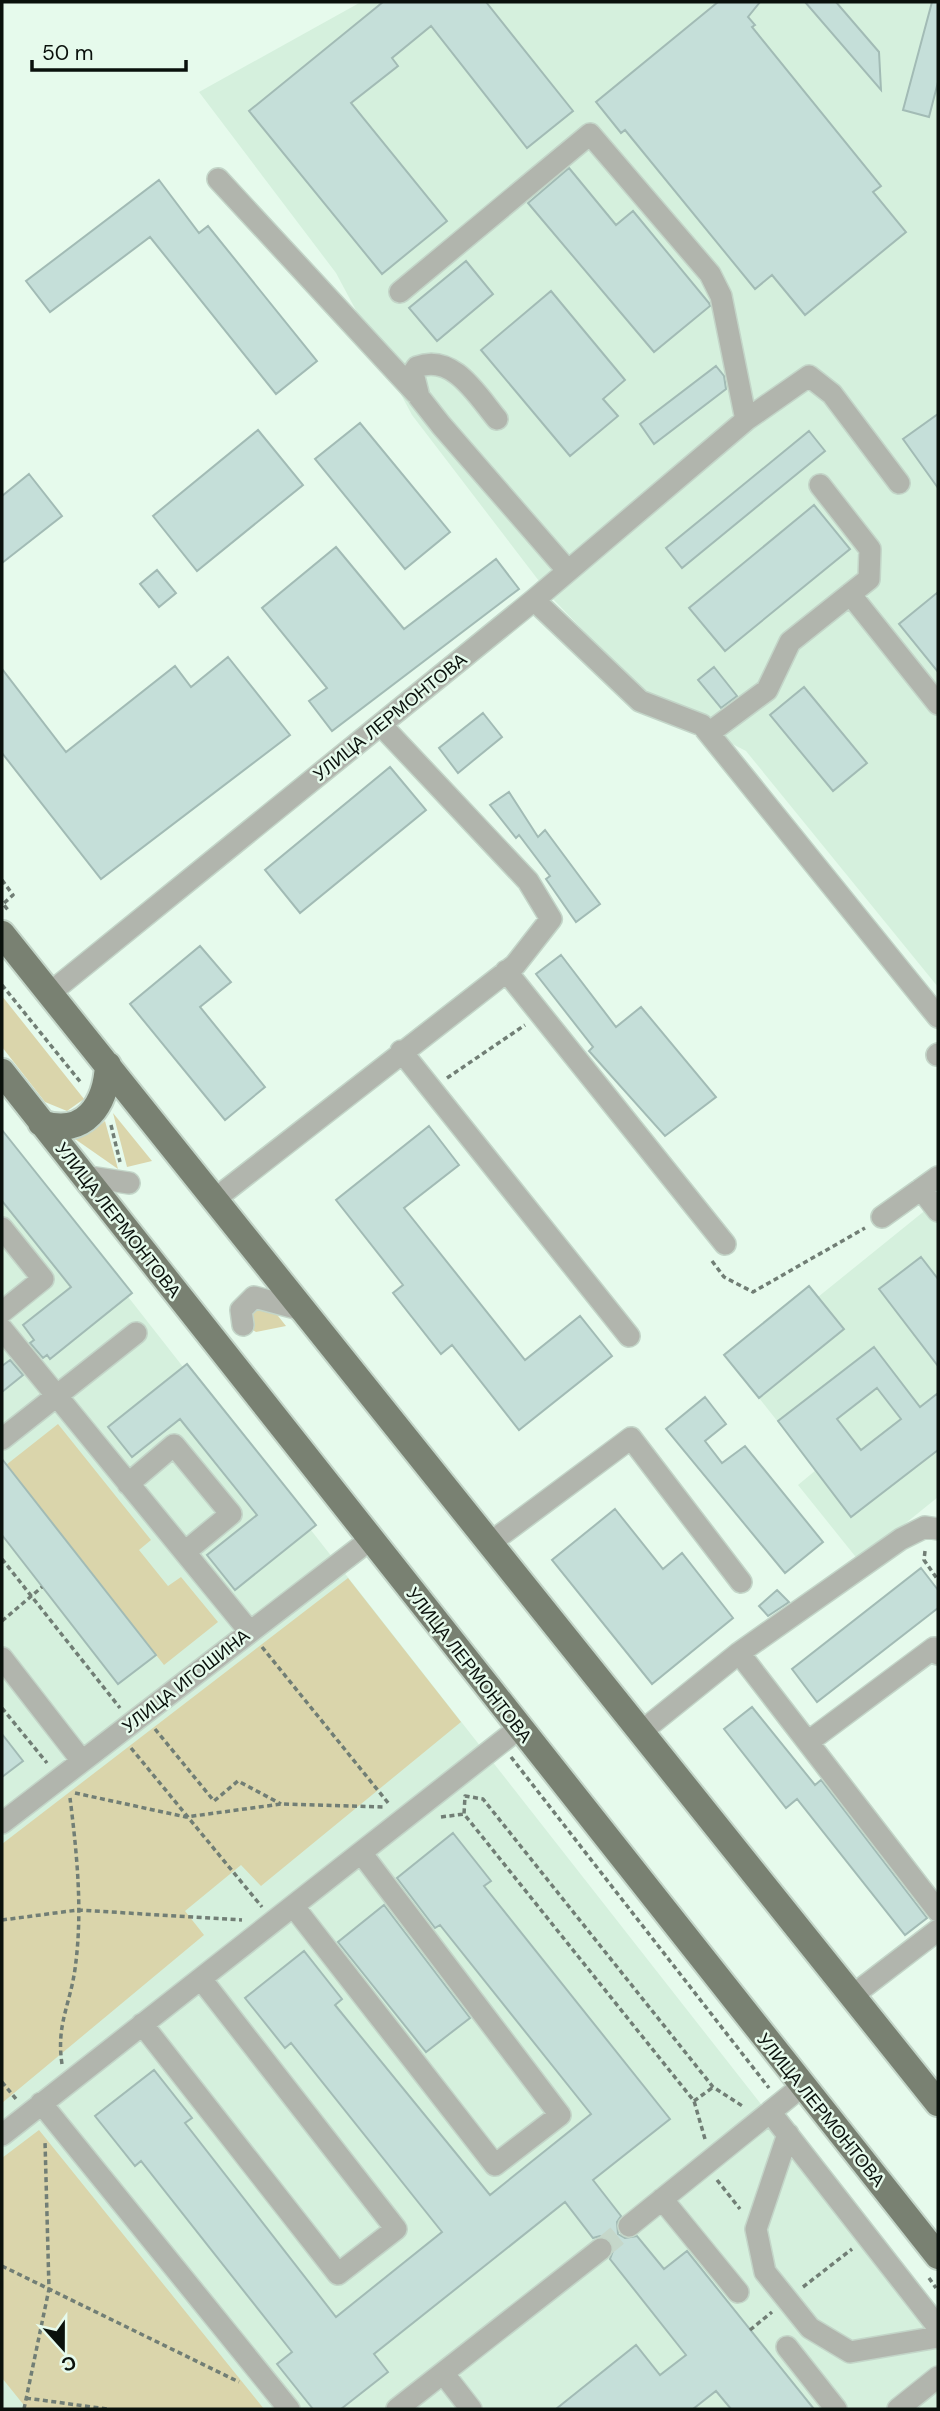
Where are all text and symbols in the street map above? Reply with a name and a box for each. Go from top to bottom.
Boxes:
scale bar [32,28,186,72]
text: 50 m [42,39,93,67]
street label: УЛИЦА ЛЕРМОНТОВА [308,648,472,786]
street label: УЛИЦА ЛЕРМОНТОВА [50,1137,186,1303]
street label: УЛИЦА ЛЕРМОНТОВА [401,1582,537,1748]
street label: УЛИЦА ИГОШИНА [117,1624,255,1738]
street label: УЛИЦА ЛЕРМОНТОВА [752,2028,890,2192]
north arrow [28,2313,98,2383]
text: С [58,2349,80,2378]

